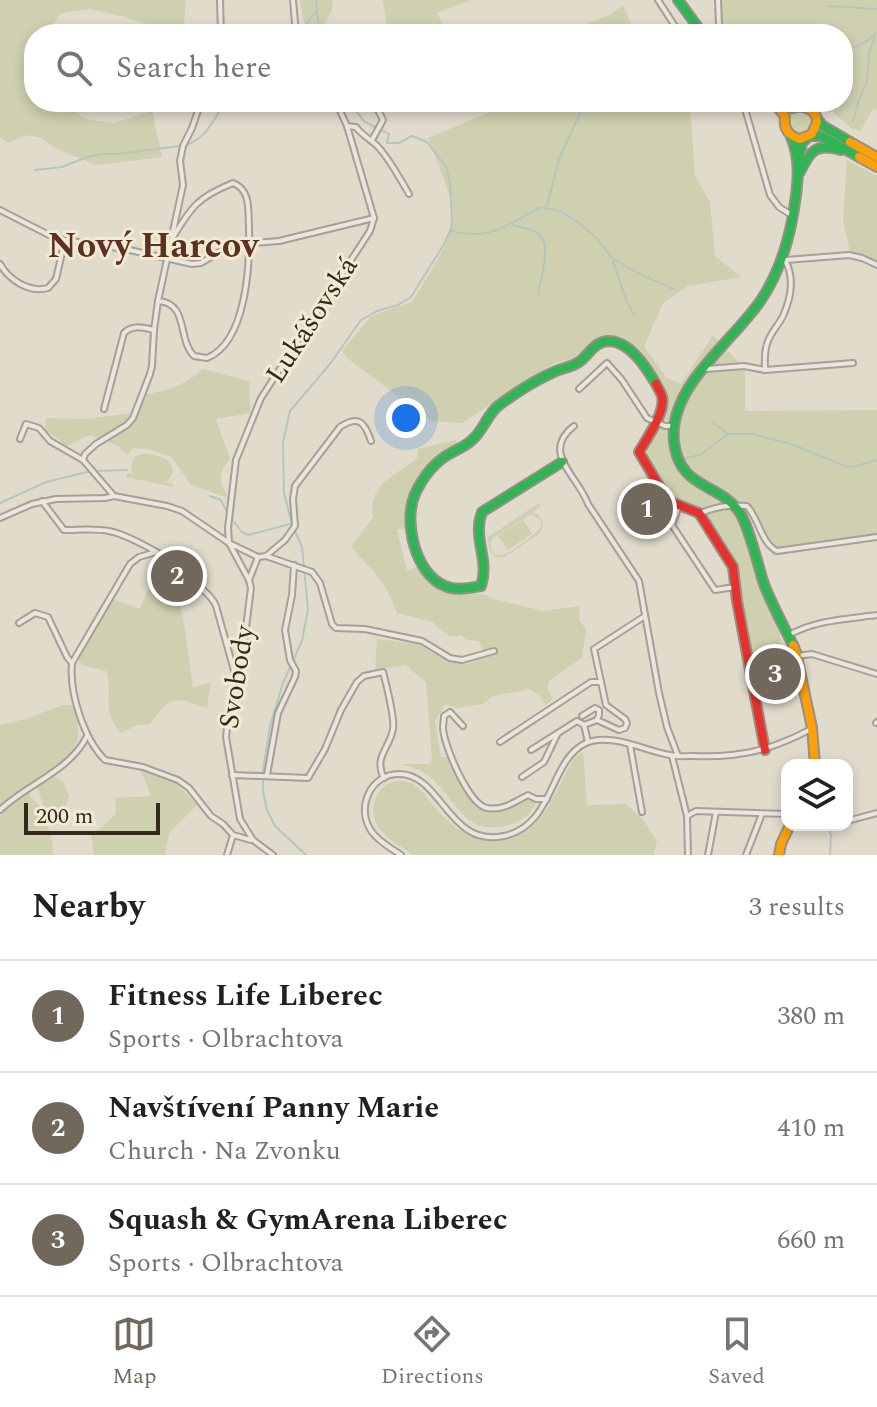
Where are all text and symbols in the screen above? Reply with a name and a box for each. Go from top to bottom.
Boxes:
search box [24,24,853,112]
text: Search here [116,45,272,91]
icon: search [52,46,96,90]
district label: Nový Harcov [48,219,260,274]
street label: Lukášovská [255,248,369,392]
your location [386,398,426,438]
pin: 1 [621,479,673,539]
pin: 2 [151,546,203,606]
street label: Svobody [208,621,267,732]
pin: 3 [749,644,801,704]
map controls [781,759,853,831]
button: layers [781,759,853,831]
scale bar [24,799,160,835]
text: 200 m [36,800,93,833]
text: Nearby [32,881,145,933]
text: 3 results [749,887,845,927]
text: Fitness Life Liberec [108,973,383,1019]
text: 1 [51,996,65,1036]
text: 380 m [777,996,845,1036]
text: Sports · Olbrachtova [108,1019,343,1059]
text: Navštívení Panny Marie [108,1085,439,1131]
text: 2 [51,1108,65,1148]
text: 410 m [777,1108,845,1148]
text: Church · Na Zvonku [108,1131,341,1171]
text: Squash & GymArena Liberec [108,1197,508,1243]
text: 3 [51,1220,65,1260]
text: 660 m [777,1220,845,1260]
text: Sports · Olbrachtova [108,1243,343,1283]
tab: Map [112,1312,157,1393]
tab: Directions [381,1312,484,1393]
tab: Saved [708,1312,765,1393]

